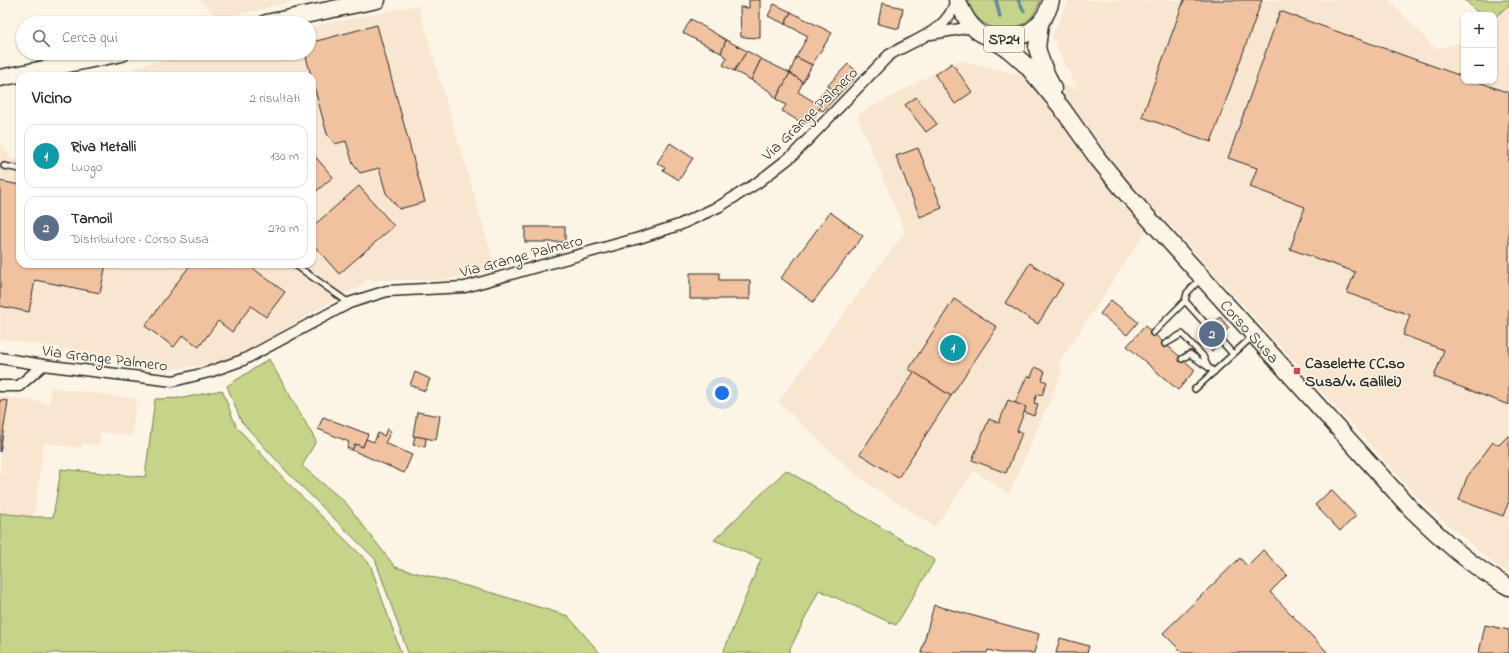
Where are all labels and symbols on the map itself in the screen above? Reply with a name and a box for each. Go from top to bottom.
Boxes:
road number: SP24 [984,26,1024,52]
street label: Via Grange Palmero [756,62,864,168]
street label: Via Grange Palmero [456,229,586,285]
street label: Corso Susa [1213,295,1284,369]
pin: 2 [1199,319,1225,349]
pin: 1 [940,333,966,363]
street label: Via Grange Palmero [40,339,169,379]
place label: Caselette (C.so Susa/v. Galilei) [1305,352,1405,394]
marker: Caselette (C.so Susa/v. Galilei) [1292,366,1302,376]
your location [712,383,732,403]

